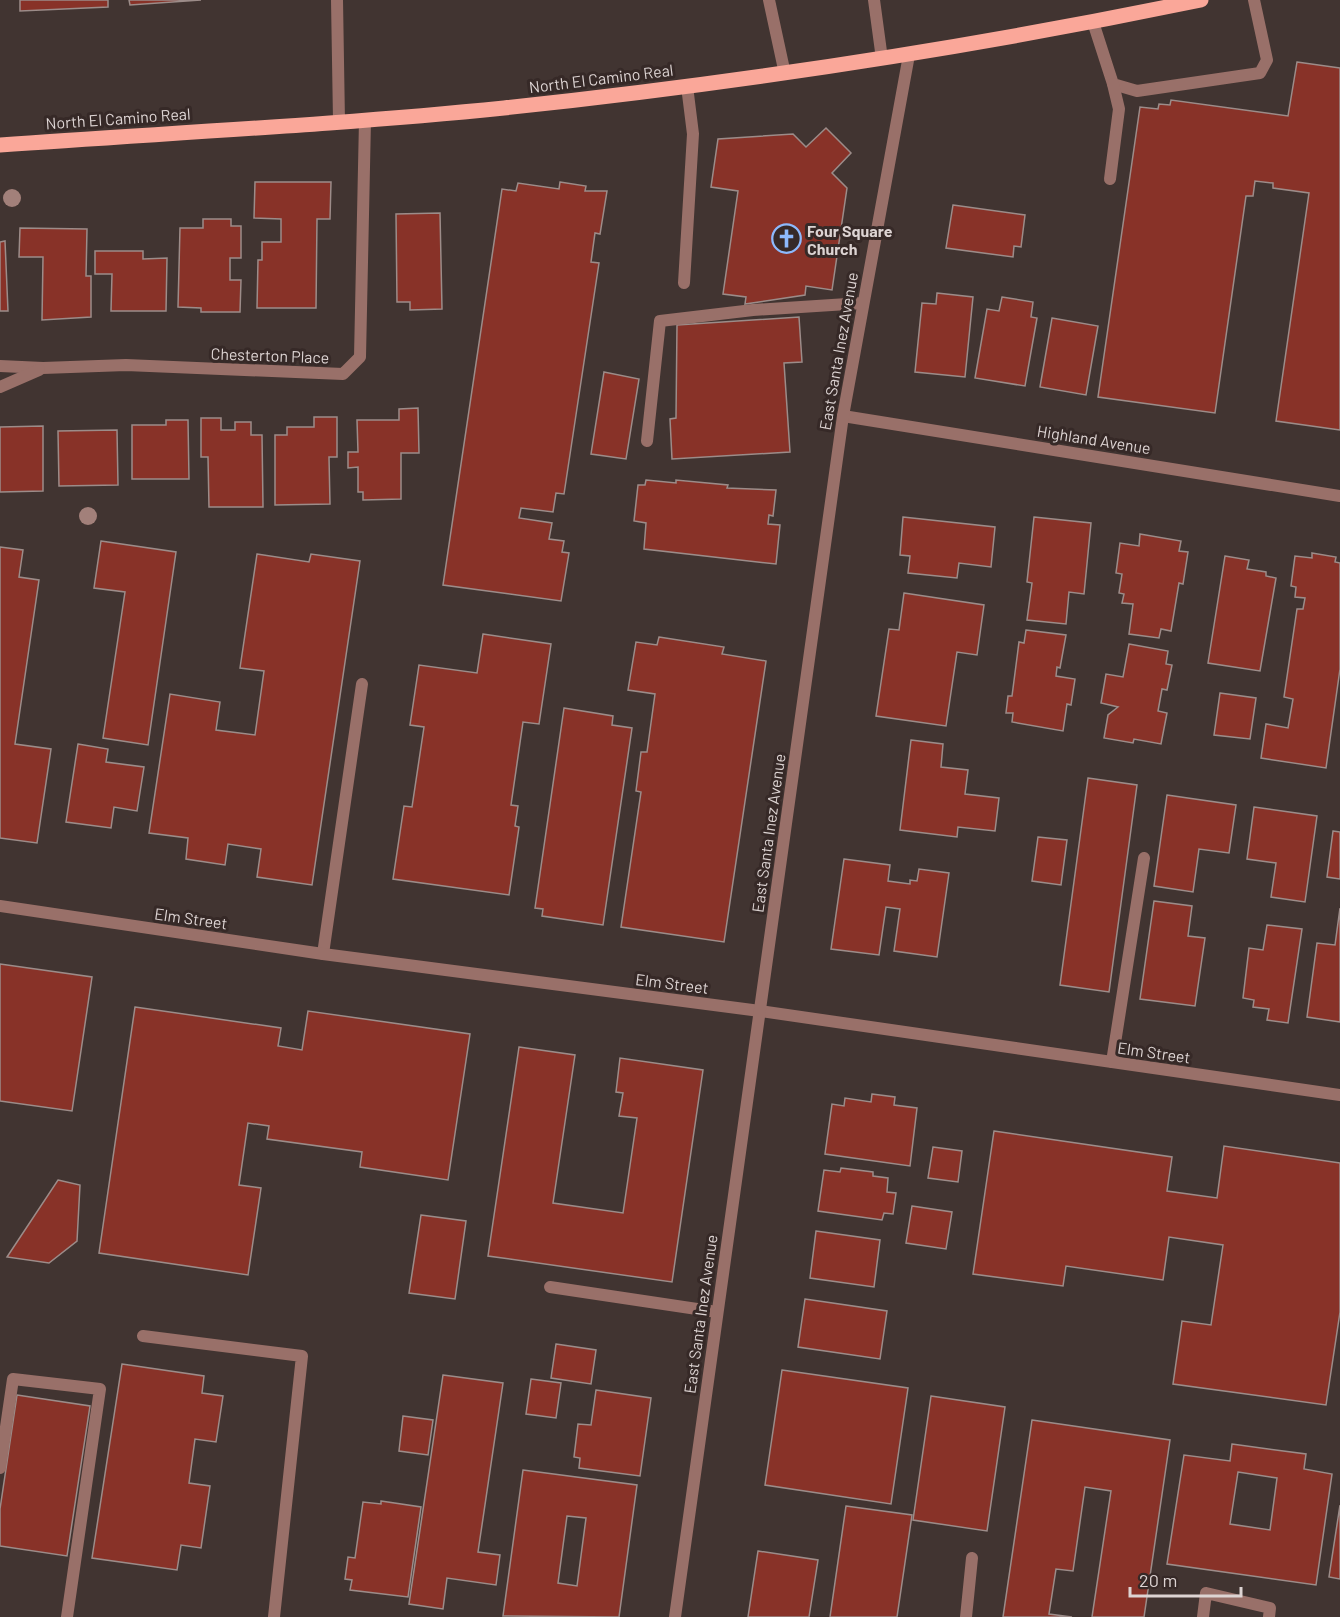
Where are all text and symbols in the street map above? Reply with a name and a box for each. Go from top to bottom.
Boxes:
street label: North El Camino Real [528,60,674,96]
street label: North El Camino Real [45,103,191,133]
place label: Four Square Church [807,221,893,258]
church icon: Four Square Church [770,223,802,255]
street label: East Santa Inez Avenue [815,270,861,432]
street label: Chesterton Place [210,343,330,367]
street label: Highland Avenue [1036,421,1152,457]
street label: East Santa Inez Avenue [747,752,789,914]
street label: Elm Street [153,903,229,933]
street label: Elm Street [634,969,710,997]
street label: Elm Street [1116,1037,1192,1067]
street label: East Santa Inez Avenue [679,1233,721,1395]
scale bar [1130,1560,1241,1598]
text: 20 m [1139,1569,1177,1591]

